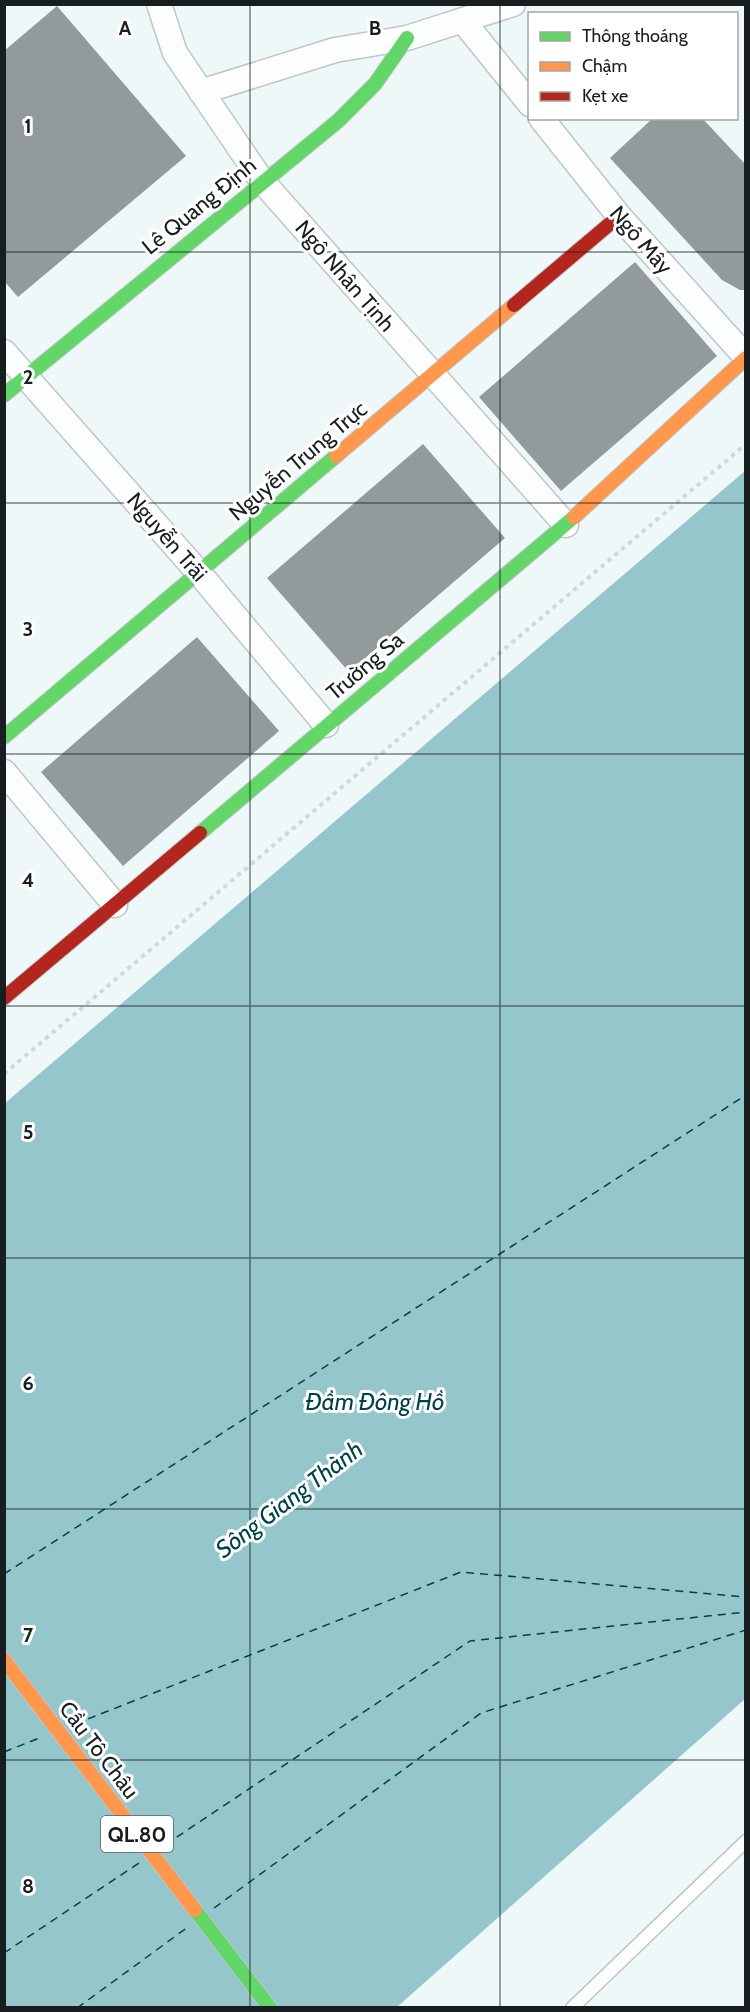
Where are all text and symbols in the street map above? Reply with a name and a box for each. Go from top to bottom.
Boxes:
legend [528,12,738,120]
text: A [119,16,132,40]
text: B [369,16,381,40]
text: Thông thoáng [582,25,689,47]
text: Chậm [582,55,627,77]
text: Kẹt xe [582,85,628,107]
text: 1 [24,114,32,138]
street label: Lê Quang Định [136,152,262,260]
street label: Ngô Mây [604,200,678,280]
street label: Ngô Nhân Tịnh [289,215,401,337]
text: 2 [23,365,33,389]
street label: Nguyễn Trung Trực [224,395,372,527]
street label: Nguyễn Trãi [121,487,213,587]
text: 3 [23,617,33,641]
street label: Trường Sa [321,626,409,706]
text: 4 [22,868,34,892]
text: 5 [23,1120,33,1144]
text: 6 [22,1371,34,1395]
water label: Đầm Đông Hồ [306,1387,444,1416]
water label: Sông Giang Thành [210,1434,368,1564]
text: 7 [23,1623,34,1647]
street label: Cầu Tô Châu [54,1696,144,1804]
road number: QL.80 [101,1816,173,1852]
text: 8 [22,1874,34,1898]

